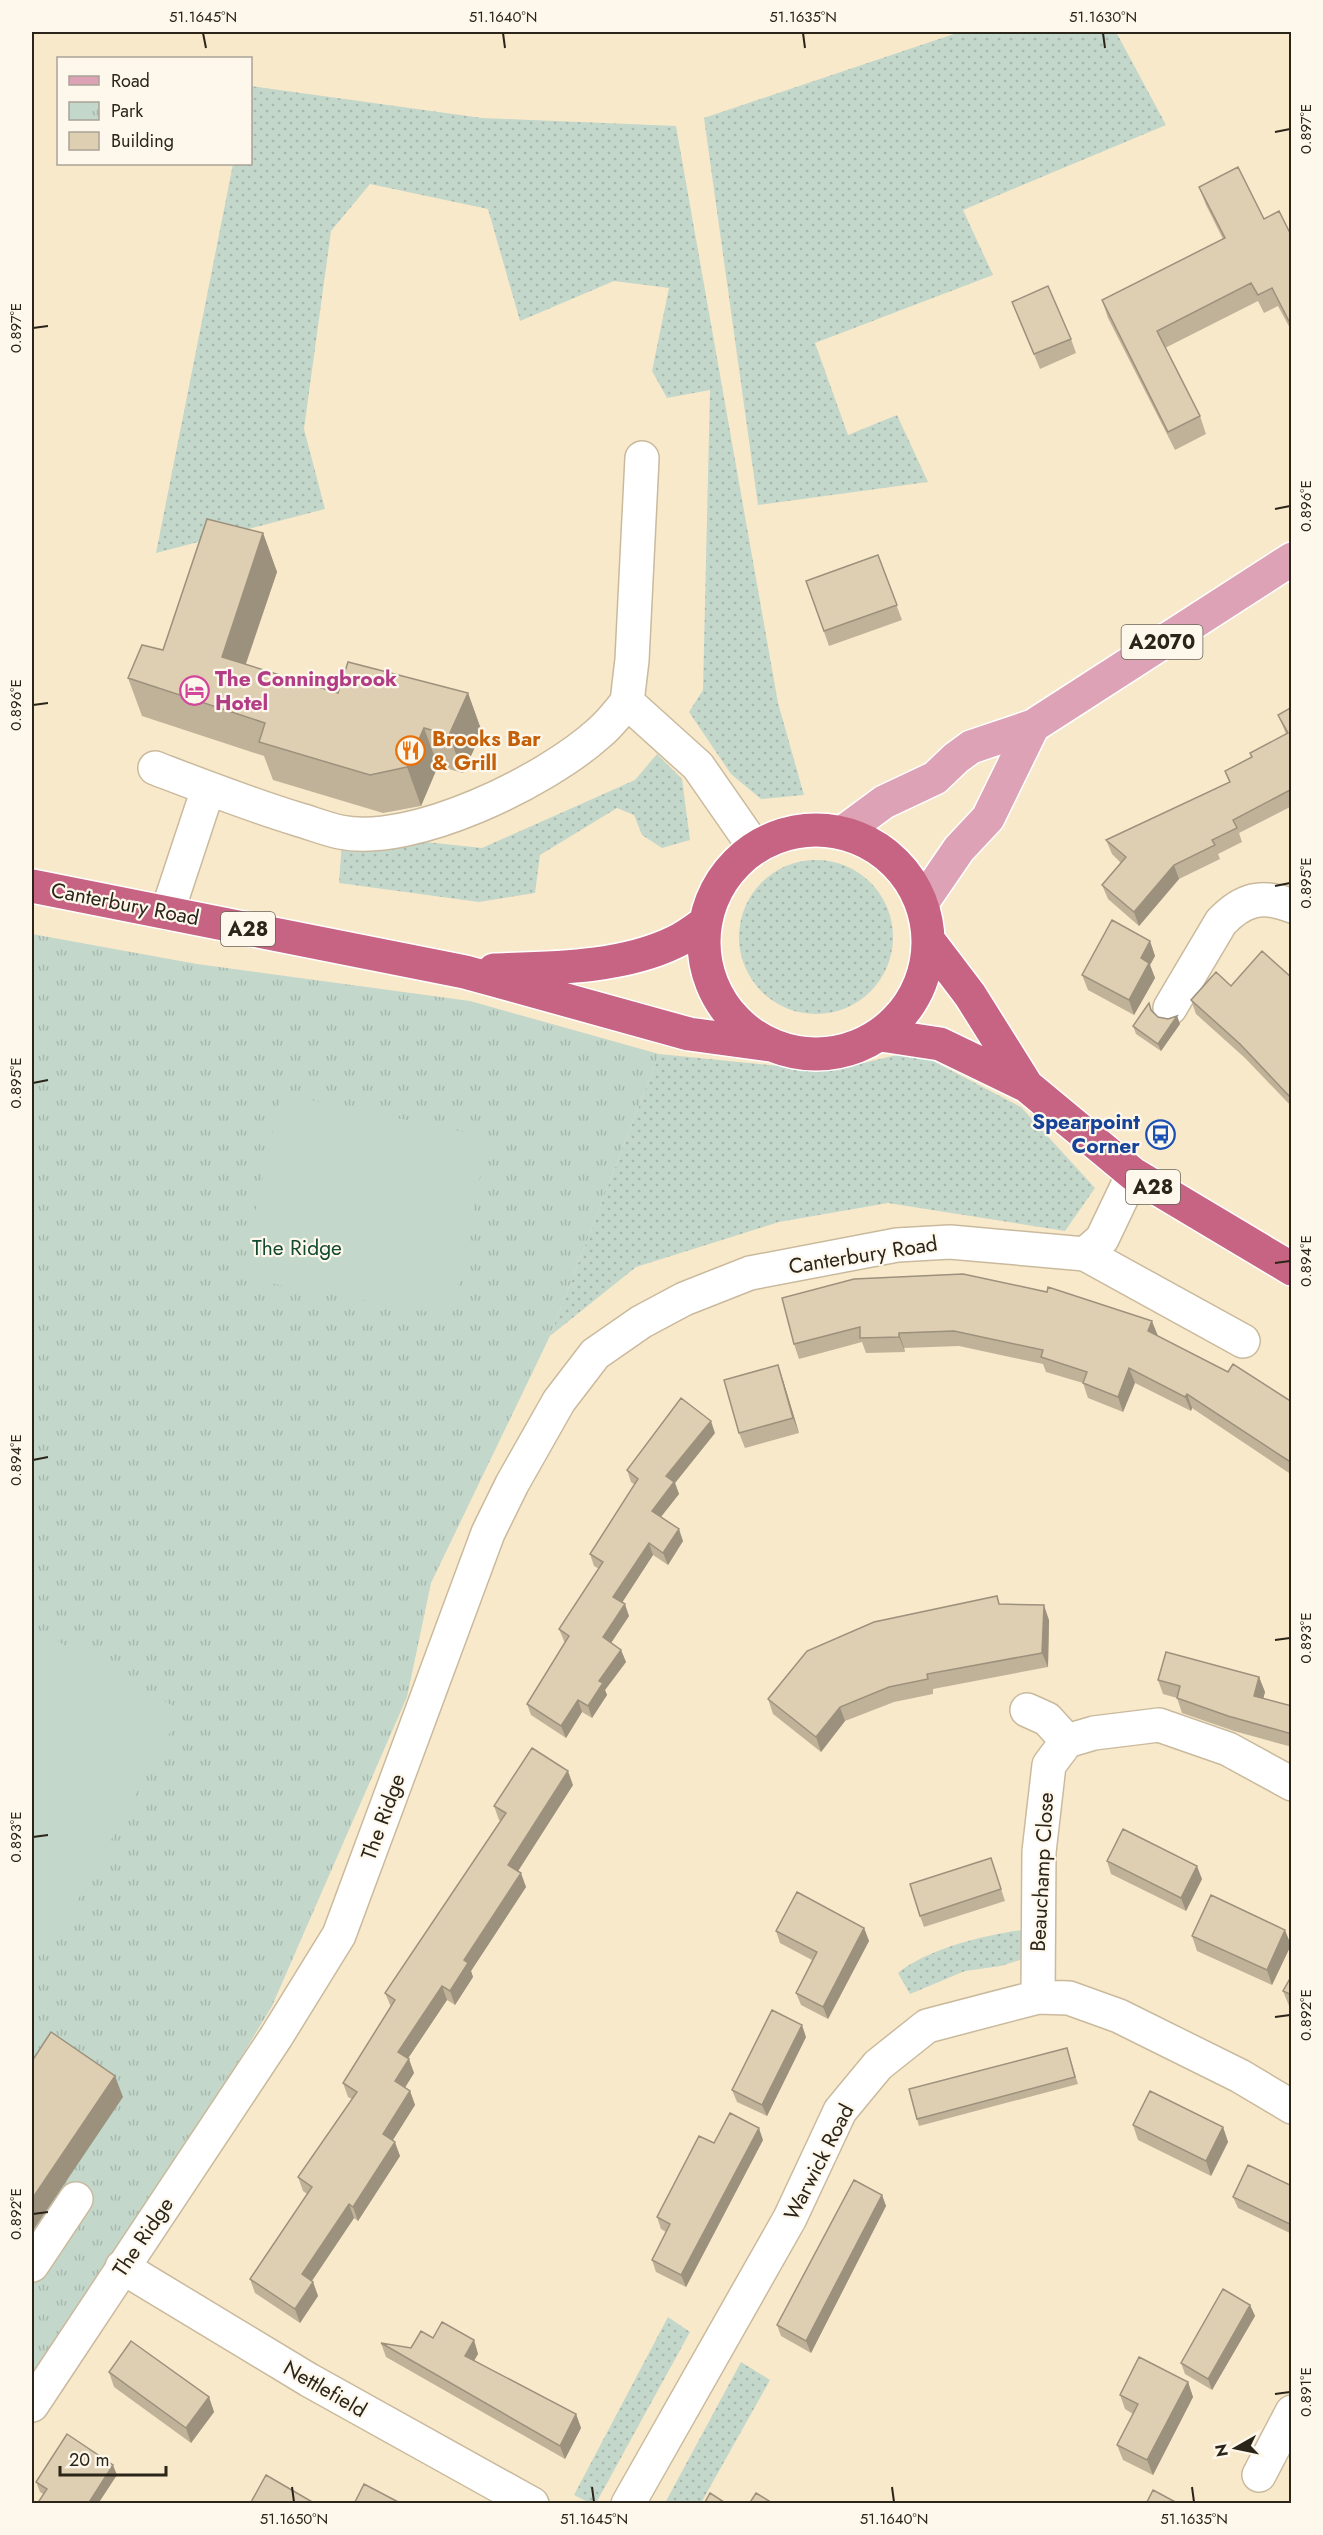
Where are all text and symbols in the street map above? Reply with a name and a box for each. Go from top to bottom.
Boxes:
text: 51.1645°N [169,6,237,28]
text: 51.1640°N [469,6,537,28]
text: 51.1635°N [769,6,837,28]
text: 51.1630°N [1069,6,1137,28]
legend [57,57,252,165]
text: Road [111,68,150,94]
text: Park [111,98,143,124]
text: 0.897°E [1295,104,1317,154]
text: Building [111,128,174,154]
text: 0.897°E [5,303,27,353]
text: 0.896°E [1295,480,1317,532]
road number: A2070 [1122,625,1202,659]
place label: The Conningbrook Hotel [215,664,397,718]
hotel icon: The Conningbrook Hotel [178,675,210,707]
text: 0.896°E [5,679,27,731]
place label: Brooks Bar & Grill [432,724,541,778]
restaurant icon: Brooks Bar & Grill [395,735,427,767]
text: 0.895°E [1295,857,1317,909]
street label: Canterbury Road [48,875,202,933]
road number: A28 [221,912,275,946]
text: 0.895°E [5,1057,27,1109]
place label: Spearpoint Corner [1032,1107,1140,1161]
bus stop icon: Spearpoint Corner [1145,1118,1177,1150]
road number: A28 [1126,1170,1180,1204]
street label: Canterbury Road [786,1228,940,1282]
park label: The Ridge [252,1233,342,1263]
text: 0.894°E [1295,1235,1317,1287]
text: 0.894°E [5,1434,27,1486]
text: 0.893°E [1295,1613,1317,1663]
street label: The Ridge [354,1769,413,1864]
street label: Beauchamp Close [1023,1791,1061,1952]
text: 0.893°E [5,1812,27,1862]
text: 0.892°E [1295,1989,1317,2041]
street label: Warwick Road [777,2098,861,2226]
text: 0.892°E [5,2188,27,2240]
street label: The Ridge [105,2191,181,2283]
street label: Nettlefield [278,2353,372,2425]
text: 0.891°E [1295,2367,1317,2417]
north arrow [1206,2418,1266,2478]
scale bar [60,2439,166,2477]
text: N [1209,2442,1234,2458]
text: 20 m [69,2447,109,2473]
text: 51.1650°N [260,2508,328,2530]
text: 51.1645°N [560,2508,628,2530]
text: 51.1640°N [860,2508,928,2530]
text: 51.1635°N [1160,2508,1228,2530]

